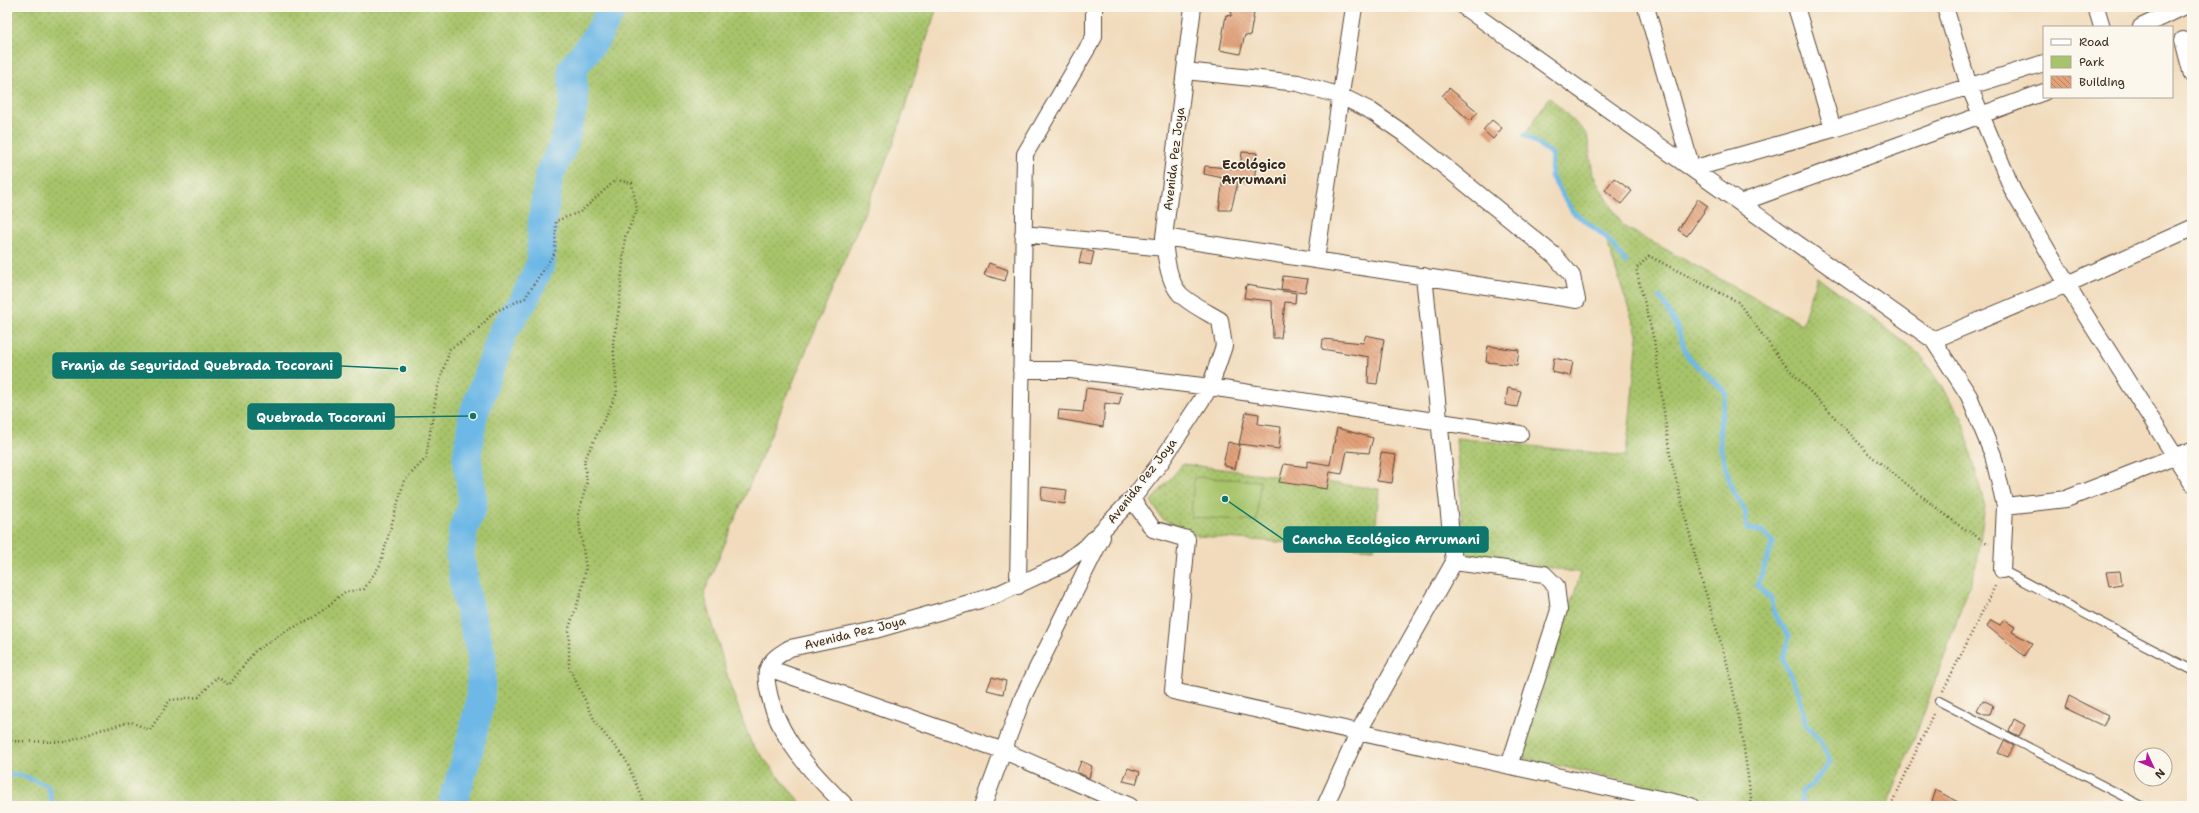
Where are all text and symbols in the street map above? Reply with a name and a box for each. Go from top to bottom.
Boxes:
legend [2043,26,2173,98]
text: Road [2079,34,2110,50]
text: Park [2079,54,2105,70]
text: Building [2079,74,2125,90]
street label: Avenida Pez Joya [1160,106,1188,212]
district label: Ecológico Arrumani [1221,156,1287,188]
callout: Franja de Seguridad Quebrada Tocorani [53,353,341,378]
text: Franja de Seguridad Quebrada Tocorani [61,357,333,374]
callout: Quebrada Tocorani [248,404,394,429]
text: Quebrada Tocorani [256,409,386,426]
street label: Avenida Pez Joya [1104,435,1181,527]
callout: Cancha Ecológico Arrumani [1284,527,1488,552]
text: Cancha Ecológico Arrumani [1292,531,1480,548]
street label: Avenida Pez Joya [803,613,908,653]
north arrow [2133,747,2173,787]
text: N [2151,765,2168,782]

